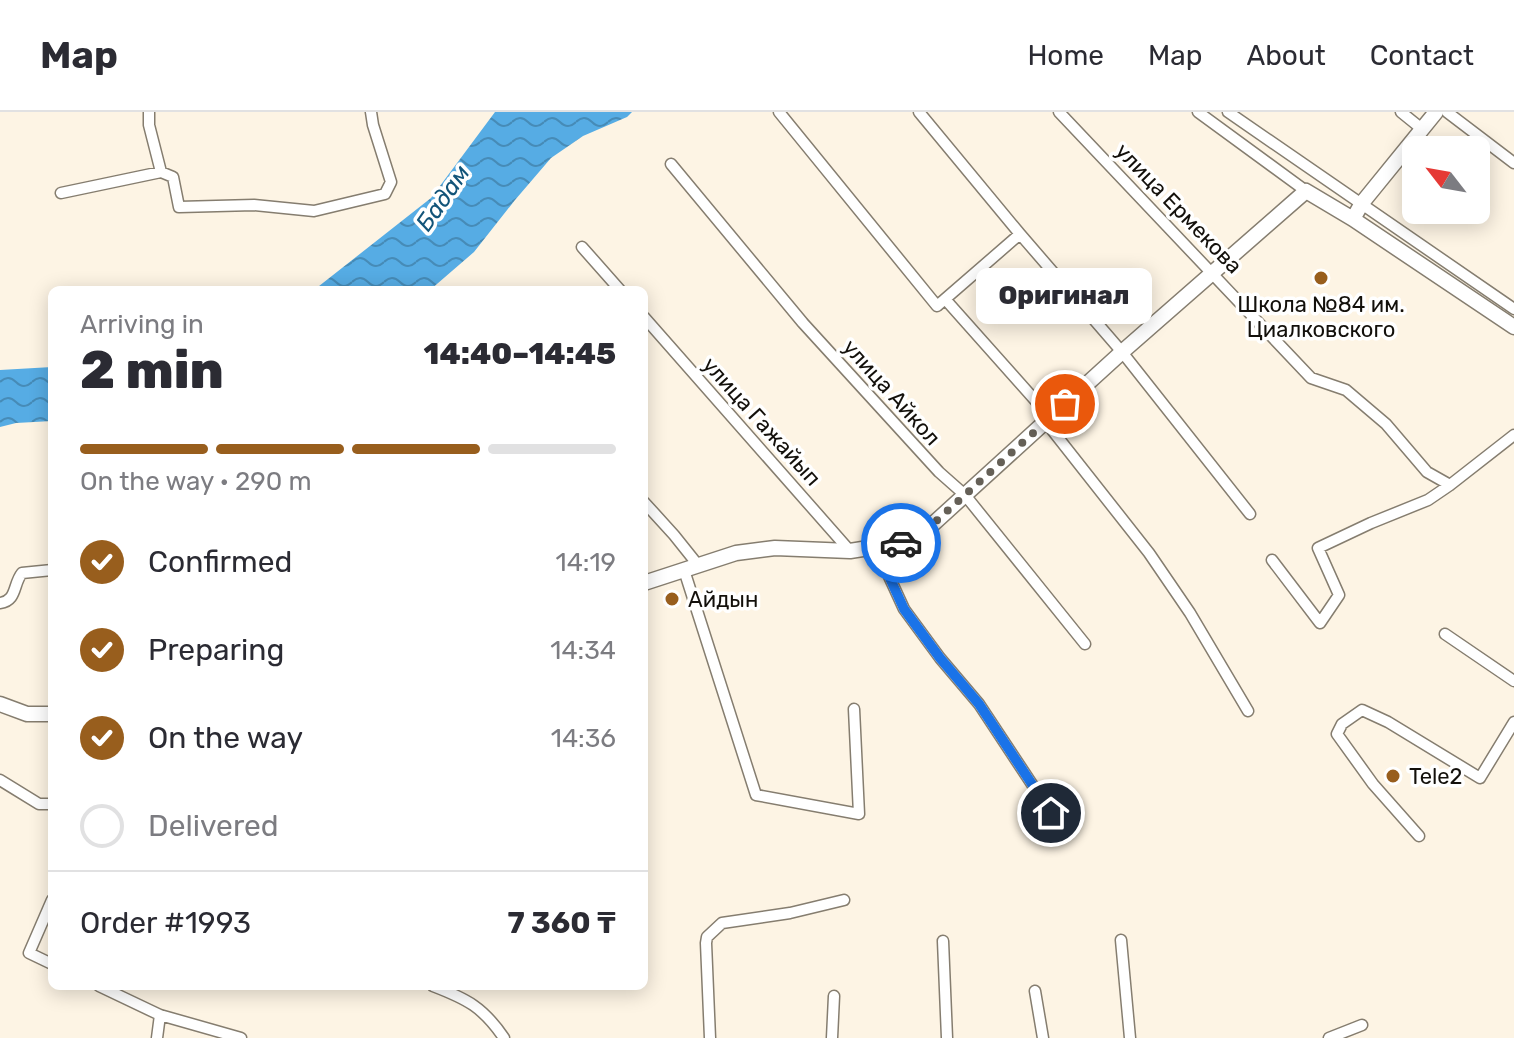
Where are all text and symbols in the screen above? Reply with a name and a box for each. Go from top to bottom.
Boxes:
text: Map [40,32,118,78]
text: Home [1027,39,1104,72]
text: Map [1148,39,1202,72]
text: About [1246,39,1326,72]
text: Contact [1370,39,1474,72]
north arrow [1402,136,1490,224]
map controls [1402,136,1490,224]
street label: улица Ермекова [1110,138,1248,279]
water label: Бадам [410,160,476,236]
callout: Оригинал [977,268,1153,324]
marker: Школа №84 им. Циалковского [1312,269,1330,287]
text: Оригинал [998,280,1130,311]
place label: Школа №84 им. Циалковского [1237,291,1405,343]
text: Arriving in [80,309,204,340]
street label: улица Айкол [837,334,946,451]
text: 14:40–14:45 [424,336,616,372]
text: 2 min [80,339,224,401]
street label: улица Гажайып [697,351,827,491]
pin [1031,370,1099,438]
icon: bag [1043,382,1087,426]
text: On the way · 290 m [80,466,312,497]
courier [861,503,941,583]
icon: car [879,521,923,565]
icon: check [80,540,124,584]
text: Confirmed [148,544,292,580]
text: 14:19 [556,547,616,578]
place label: Айдын [688,586,758,613]
marker: Айдын [663,590,681,608]
icon: check [80,628,124,672]
text: Preparing [148,632,284,668]
text: 14:34 [550,635,616,666]
icon: check [80,716,124,760]
text: On the way [148,720,303,756]
text: 14:36 [551,723,616,754]
place label: Tele2 [1409,763,1463,790]
marker: Tele2 [1384,767,1402,785]
pin [1017,779,1085,847]
icon: home [1029,791,1073,835]
text: Delivered [148,808,279,844]
text: Order #1993 [80,905,251,941]
text: 7 360 ₸ [507,905,616,941]

